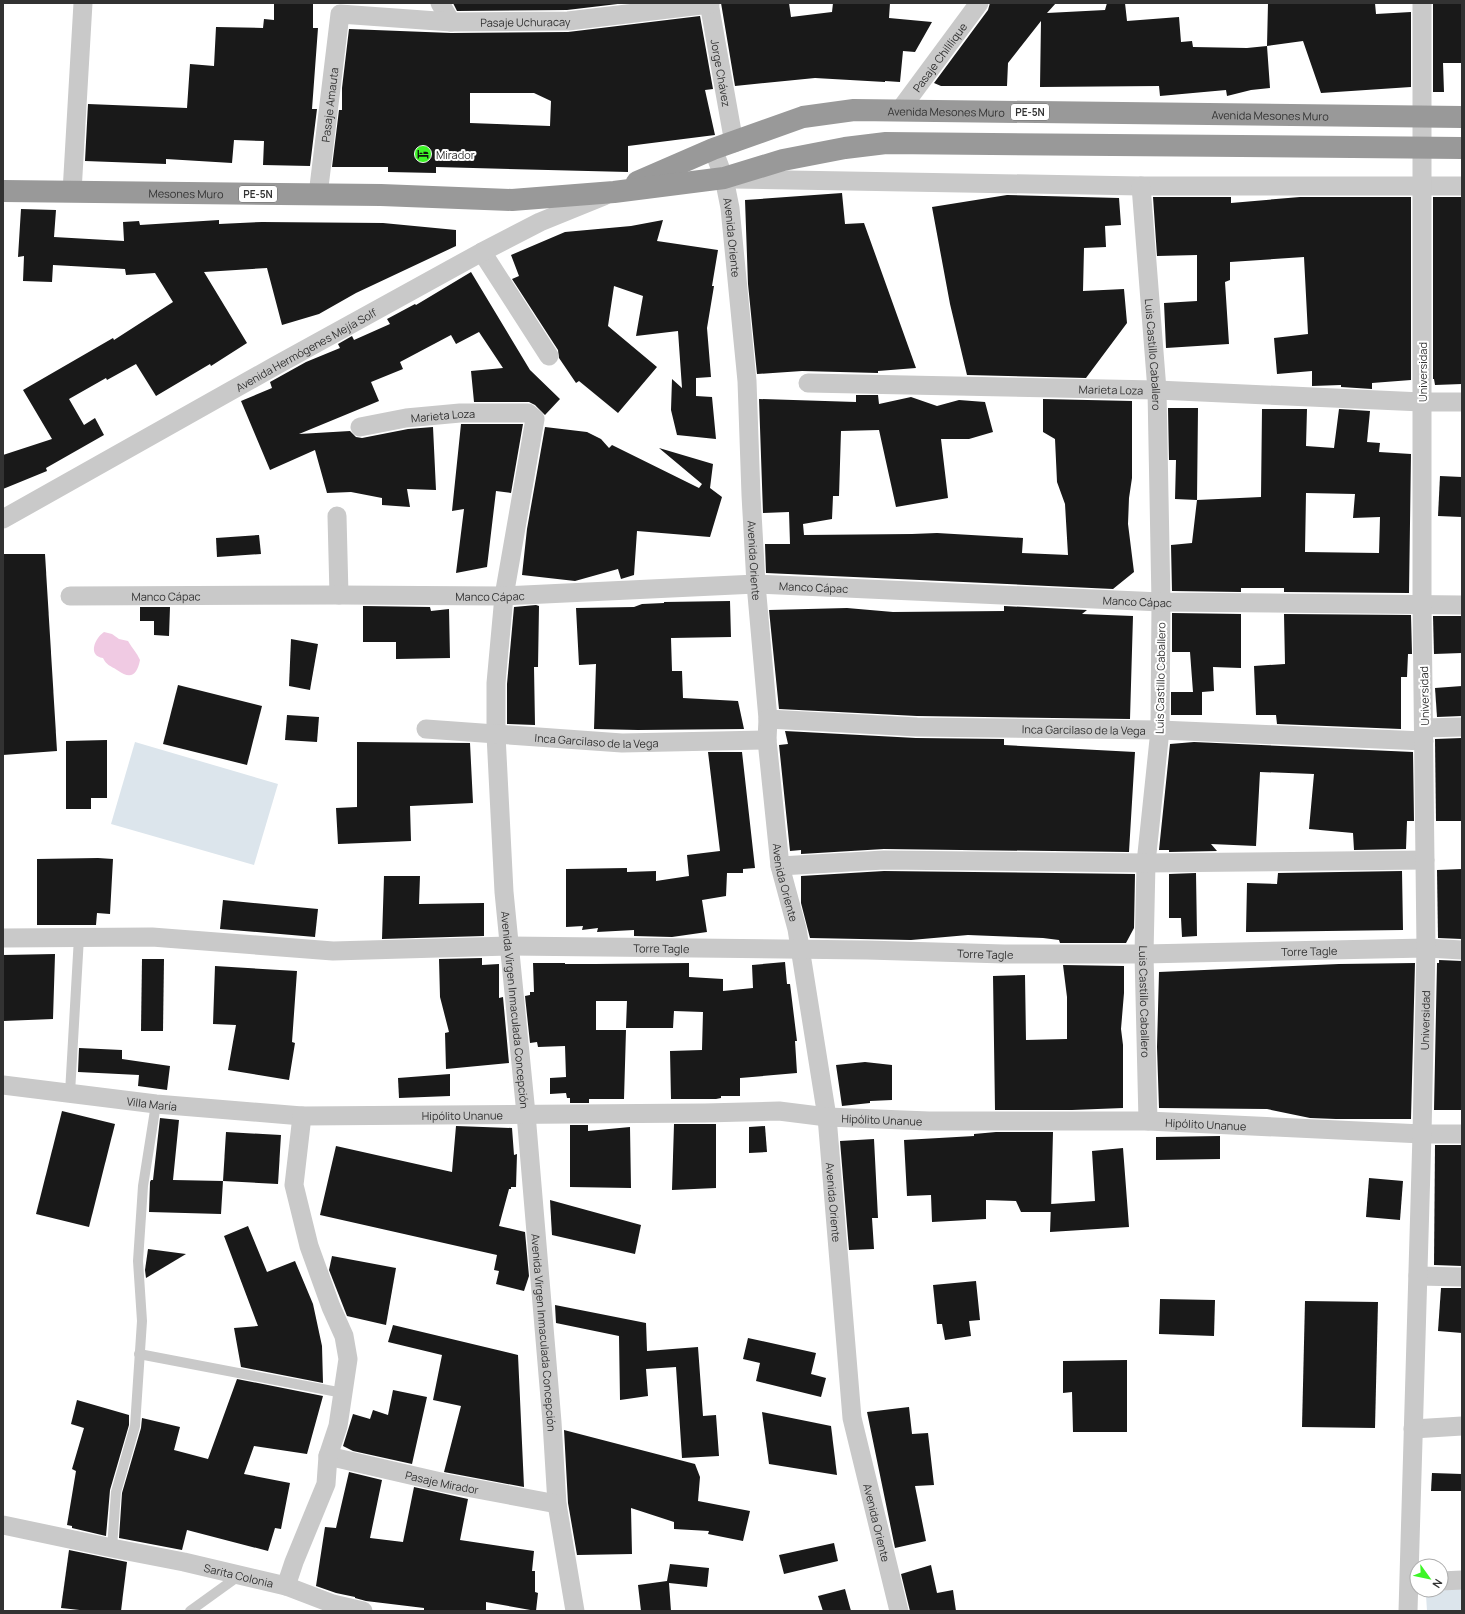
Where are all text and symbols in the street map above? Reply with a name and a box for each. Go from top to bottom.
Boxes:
street label: Pasaje Uchuracay [480,13,571,29]
street label: Pasaje Chililique [909,19,970,95]
street label: Jorge Chávez [708,38,735,108]
street label: Pasaje Amauta [317,66,341,143]
street label: Avenida Mesones Muro [887,103,1005,119]
road number: PE-5N [1011,104,1049,120]
street label: Avenida Mesones Muro [1211,107,1329,123]
hotel icon: Mirador [413,144,433,164]
place label: Mirador [436,147,475,162]
street label: Mesones Muro [148,185,224,201]
road number: PE-5N [239,186,277,202]
street label: Avenida Oriente [721,196,744,278]
street label: Luis Castillo Caballero [1142,298,1165,411]
street label: Avenida Hermógenes Mejía Solf [233,304,379,394]
street label: Universidad [1415,342,1430,402]
street label: Marieta Loza [1078,381,1143,397]
street label: Marieta Loza [410,406,475,425]
street label: Avenida Oriente [745,520,765,602]
street label: Manco Cápac [779,578,849,596]
street label: Manco Cápac [131,588,201,603]
street label: Manco Cápac [455,588,525,604]
street label: Manco Cápac [1102,592,1172,610]
street label: Luis Castillo Caballero [1152,621,1168,734]
street label: Universidad [1416,666,1432,726]
street label: Inca Garcilaso de la Vega [1022,721,1146,737]
street label: Inca Garcilaso de la Vega [534,729,659,751]
street label: Avenida Oriente [770,842,802,924]
street label: Avenida Virgen Inmaculada Concepción [498,910,533,1109]
street label: Torre Tagle [633,940,690,956]
street label: Torre Tagle [1281,942,1338,959]
street label: Torre Tagle [957,945,1014,962]
street label: Luis Castillo Caballero [1136,945,1154,1058]
street label: Universidad [1416,990,1433,1050]
street label: Villa María [126,1093,178,1113]
street label: Hipólito Unanue [422,1107,504,1123]
street label: Hipólito Unanue [841,1110,923,1128]
street label: Hipólito Unanue [1165,1114,1247,1133]
street label: Avenida Oriente [823,1162,845,1243]
street label: Avenida Virgen Inmaculada Concepción [529,1233,560,1432]
street label: Pasaje Mirador [404,1467,480,1497]
street label: Avenida Oriente [861,1482,894,1564]
north arrow [1409,1558,1449,1598]
street label: Sarita Colonia [203,1559,275,1590]
text: N [1429,1576,1446,1591]

